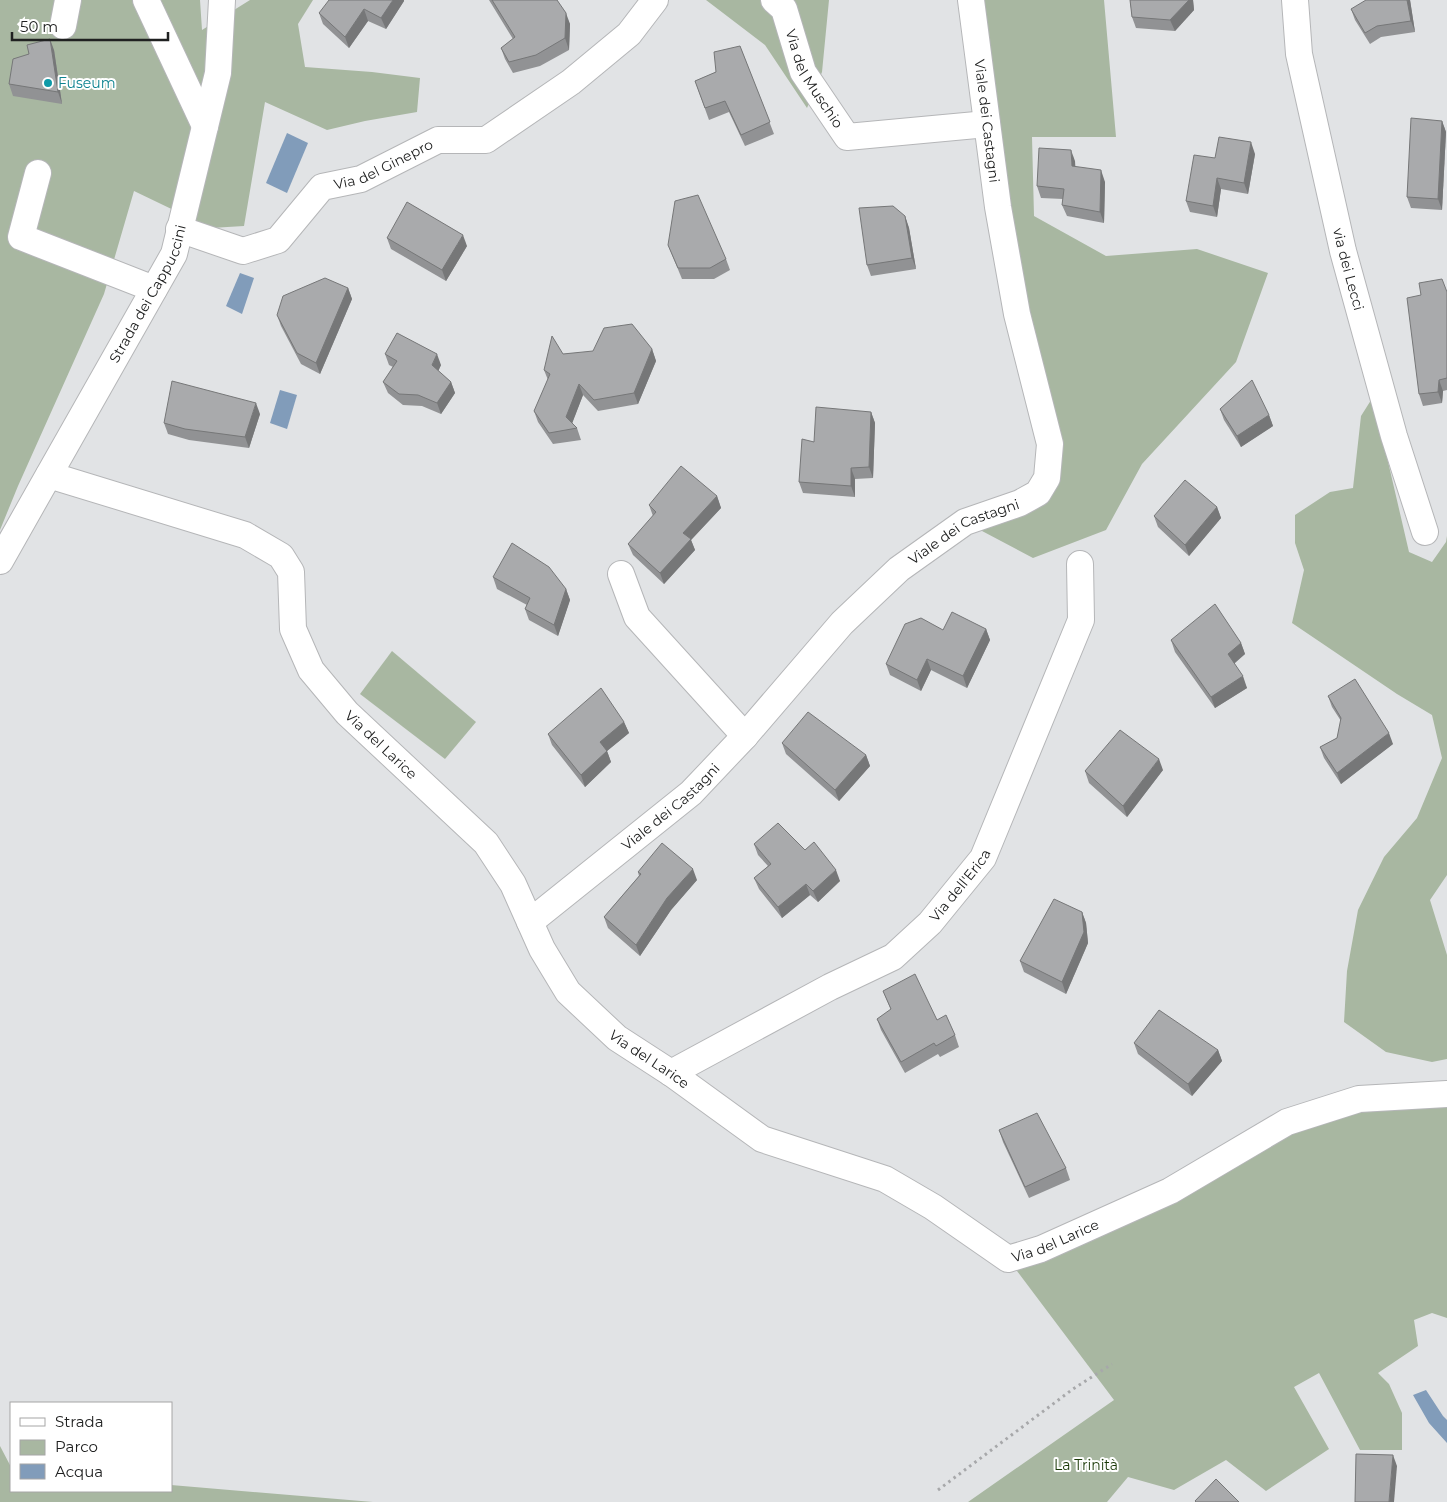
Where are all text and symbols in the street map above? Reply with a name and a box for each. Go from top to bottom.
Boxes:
scale bar [12,10,169,42]
text: 50 m [20,17,58,36]
street label: Via del Muschio [782,27,847,132]
street label: Viale dei Castagni [970,58,1004,184]
place label: Fuseum [58,74,116,92]
marker: Fuseum [42,77,54,89]
street label: Via del Ginepro [332,135,436,193]
street label: Strada dei Cappuccini [105,223,190,366]
street label: via dei Lecci [1329,226,1368,313]
street label: Viale dei Castagni [905,495,1022,568]
street label: Via del Larice [341,707,421,783]
street label: Viale dei Castagni [618,759,724,854]
street label: Via dell'Erica [926,847,995,926]
street label: Via del Larice [605,1026,693,1092]
street label: Via del Larice [1009,1215,1102,1266]
legend [10,1402,172,1492]
text: Strada [55,1412,104,1431]
text: Parco [55,1437,98,1456]
park label: La Trinità [1054,1456,1118,1474]
text: Acqua [55,1462,103,1481]

